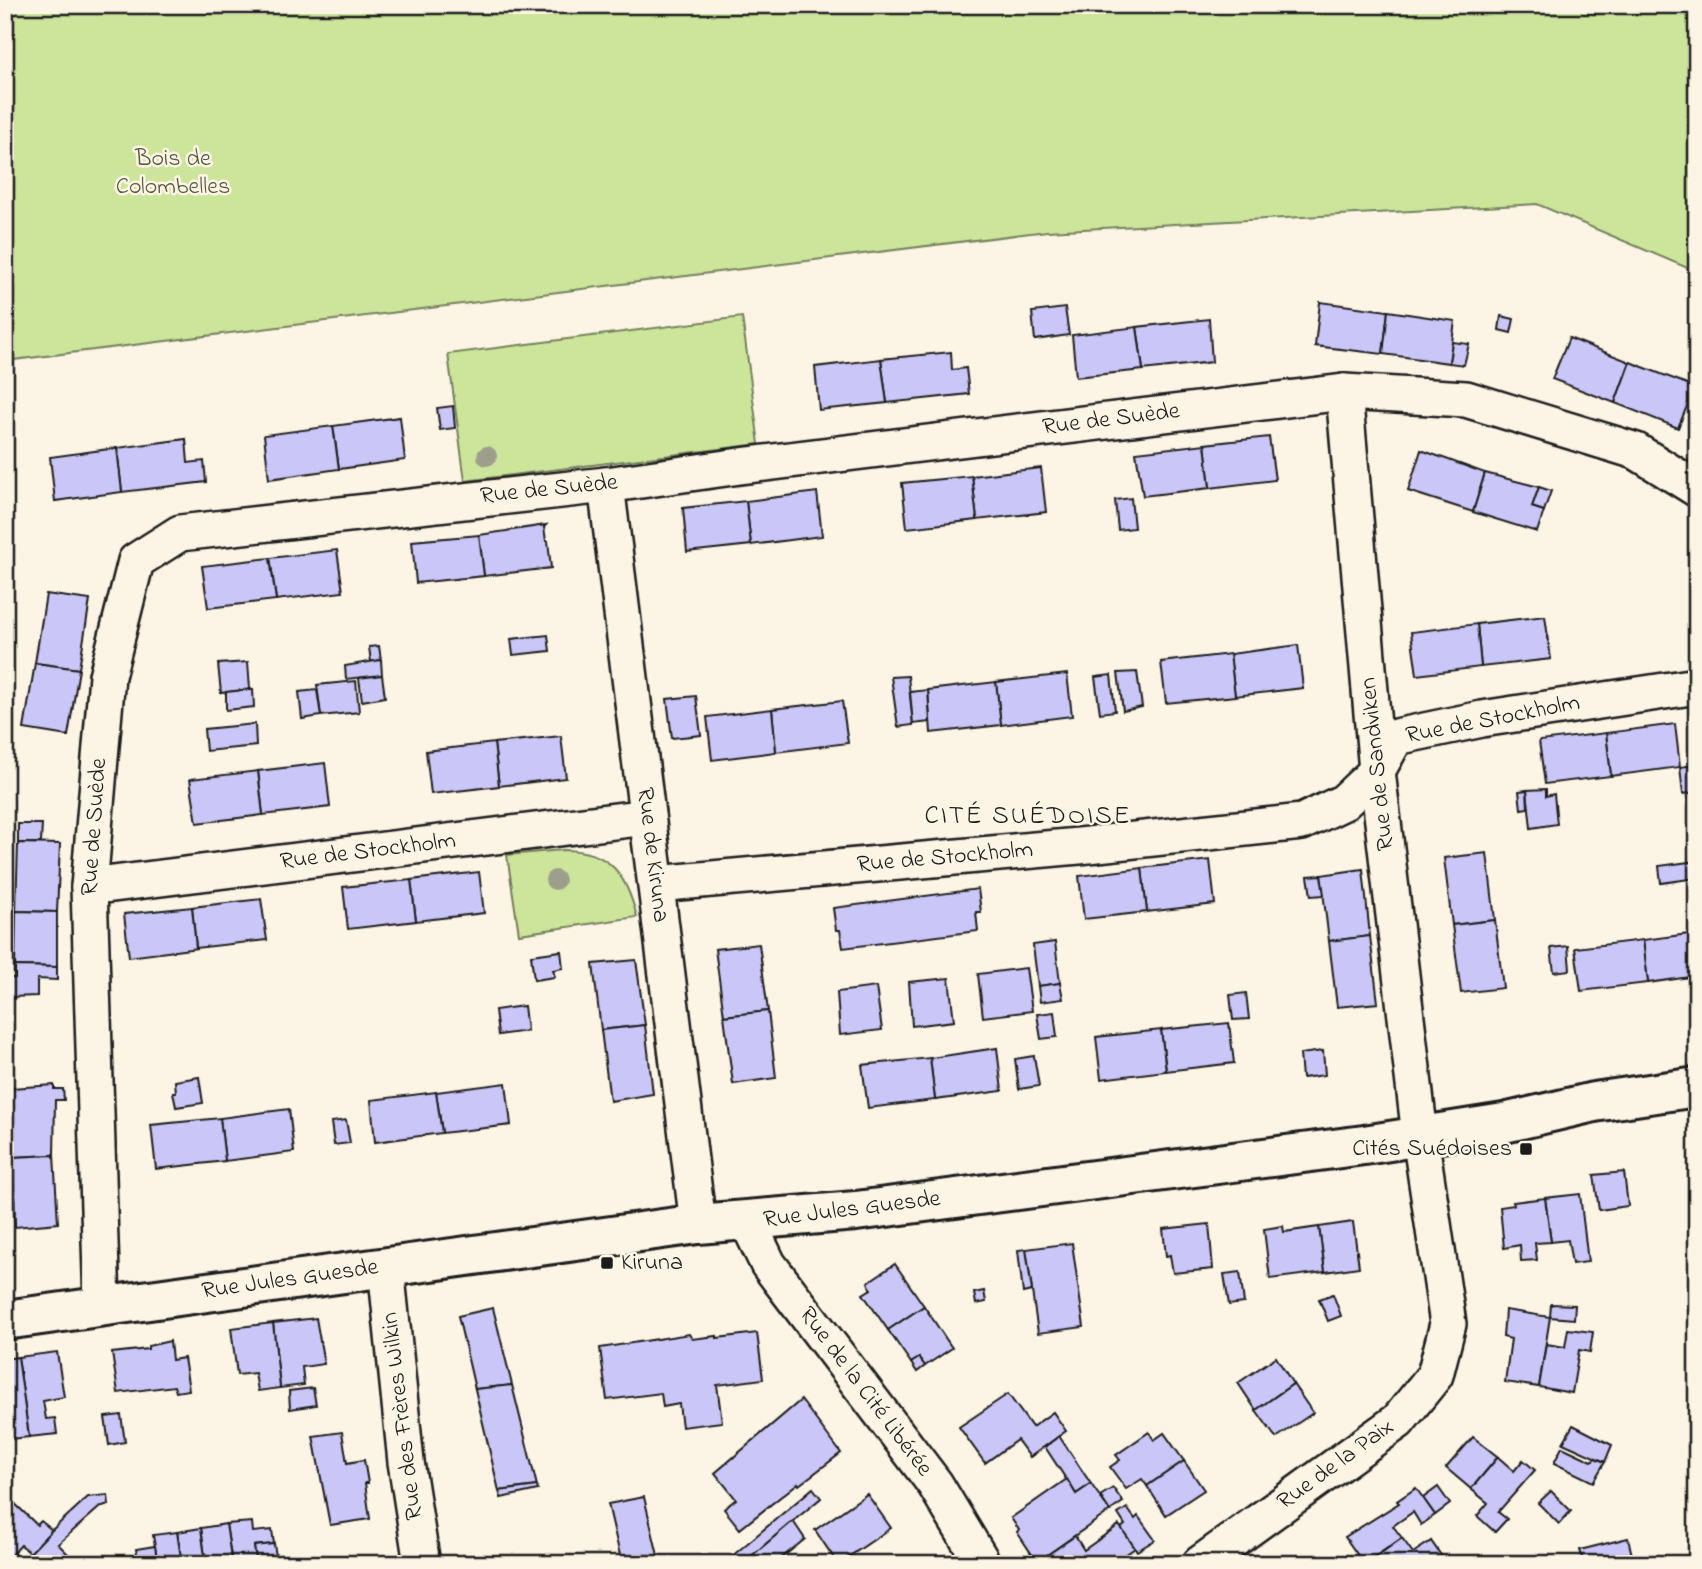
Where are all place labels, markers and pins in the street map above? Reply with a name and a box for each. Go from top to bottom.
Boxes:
place label: Cités Suédoises [1352,1132,1512,1167]
marker: Cités Suédoises [1518,1141,1534,1157]
place label: Kiruna [621,1246,683,1281]
marker: Kiruna [599,1255,615,1271]

